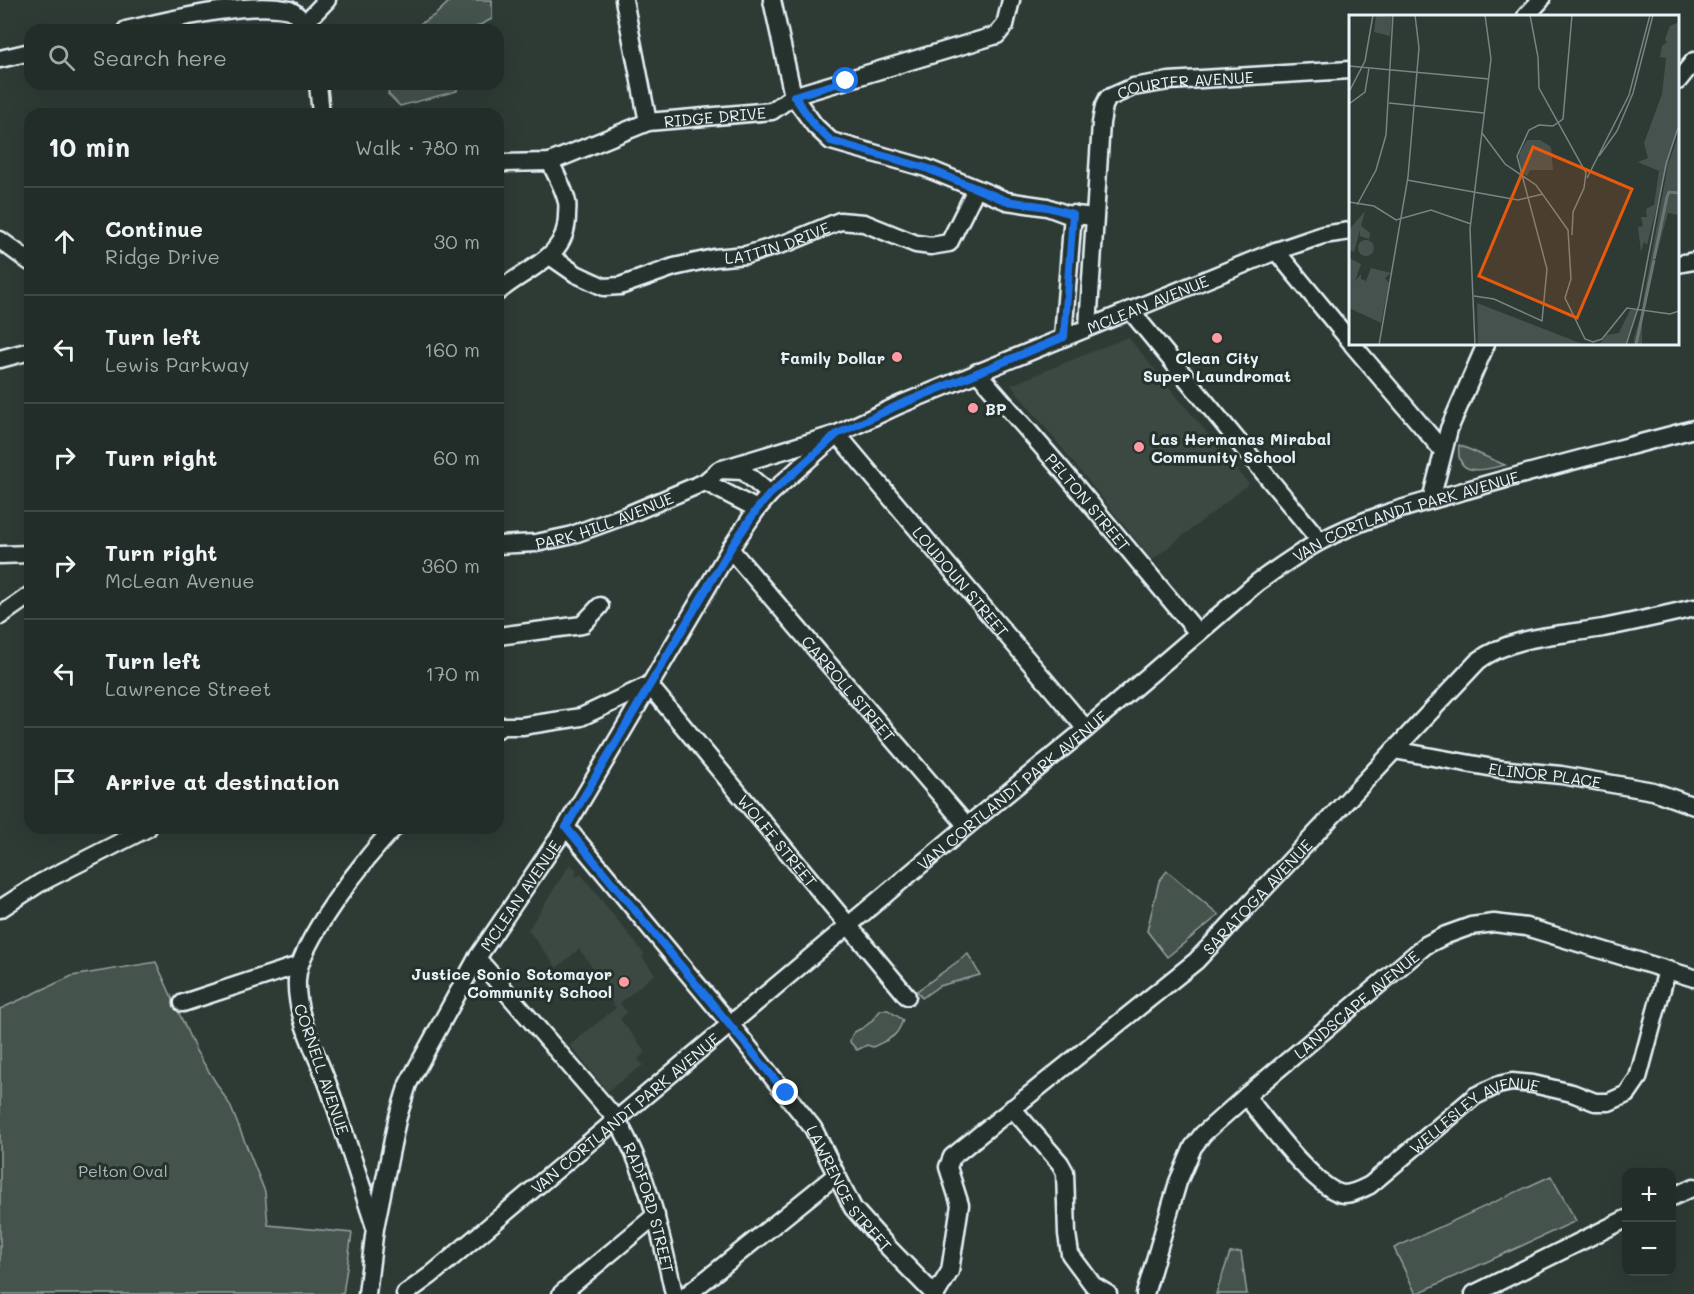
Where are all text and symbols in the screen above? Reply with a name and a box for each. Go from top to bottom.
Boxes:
inset map [1349,15,1679,345]
search box [24,24,504,90]
icon: search [45,41,78,74]
text: Search here [93,43,227,72]
street label: COURTER AVENUE [1113,65,1254,104]
route start [832,67,858,93]
street label: RIDGE DRIVE [663,101,767,131]
text: 10 min [48,130,130,164]
text: Walk · 780 m [355,134,480,160]
text: Continue [105,214,203,243]
street label: LATTIN DRIVE [724,216,832,267]
icon: ahead [48,225,81,258]
text: 30 m [434,228,480,254]
text: Ridge Drive [105,243,220,269]
street label: MCLEAN AVENUE [1083,269,1211,338]
text: Turn left [105,322,201,351]
marker: Clean City Super Laundromat [1210,331,1224,345]
icon: left [48,333,81,366]
text: 160 m [424,336,480,362]
place label: Family Dollar [780,347,885,368]
place label: Clean City Super Laundromat [1143,347,1291,386]
marker: Family Dollar [890,350,904,364]
text: Lewis Parkway [105,351,249,377]
place label: BP [985,398,1007,419]
marker: BP [966,401,980,415]
place label: Las Hermanas Mirabal Community School [1151,428,1331,467]
marker: Las Hermanas Mirabal Community School [1132,440,1146,454]
icon: right [48,441,81,474]
text: Turn right [105,443,217,472]
text: 60 m [433,444,480,470]
street label: PELTON STREET [1041,448,1135,555]
street label: VAN CORTLANDT PARK AVENUE [1288,465,1521,566]
street label: PARK HILL AVENUE [533,486,676,553]
street label: LOUDOUN STREET [909,521,1014,641]
text: Turn right [105,538,217,567]
icon: right [48,549,81,582]
text: 360 m [422,552,480,578]
text: McLean Avenue [105,567,255,593]
street label: CARROLL STREET [798,631,900,746]
text: Turn left [105,646,201,675]
icon: left [48,657,81,690]
text: 170 m [425,660,480,686]
text: Lawrence Street [105,675,271,701]
street label: VAN CORTLANDT PARK AVENUE [912,705,1111,874]
street label: ELINOR PLACE [1487,757,1603,792]
icon: arrive [48,765,81,798]
text: Arrive at destination [105,767,340,796]
street label: WOLFE STREET [733,790,822,891]
street label: SARATOGA AVENUE [1197,834,1316,959]
street label: MCLEAN AVENUE [475,836,565,955]
street label: LANDSCAPE AVENUE [1289,945,1423,1063]
place label: Justice Sonio Sotomayor Community School [411,963,612,1002]
marker: Justice Sonio Sotomayor Community School [617,975,631,989]
street label: CORNELL AVENUE [290,1001,354,1137]
street label: VAN CORTLANDT PARK AVENUE [526,1028,724,1198]
street label: WELLESLEY AVENUE [1404,1071,1542,1158]
route end [772,1079,798,1105]
street label: LAWRENCE STREET [803,1121,897,1256]
street label: RADFORD STREET [620,1139,680,1275]
park label: Pelton Oval [78,1160,168,1181]
map controls [1622,1168,1676,1276]
button: + [1622,1168,1676,1222]
button: − [1622,1222,1676,1276]

